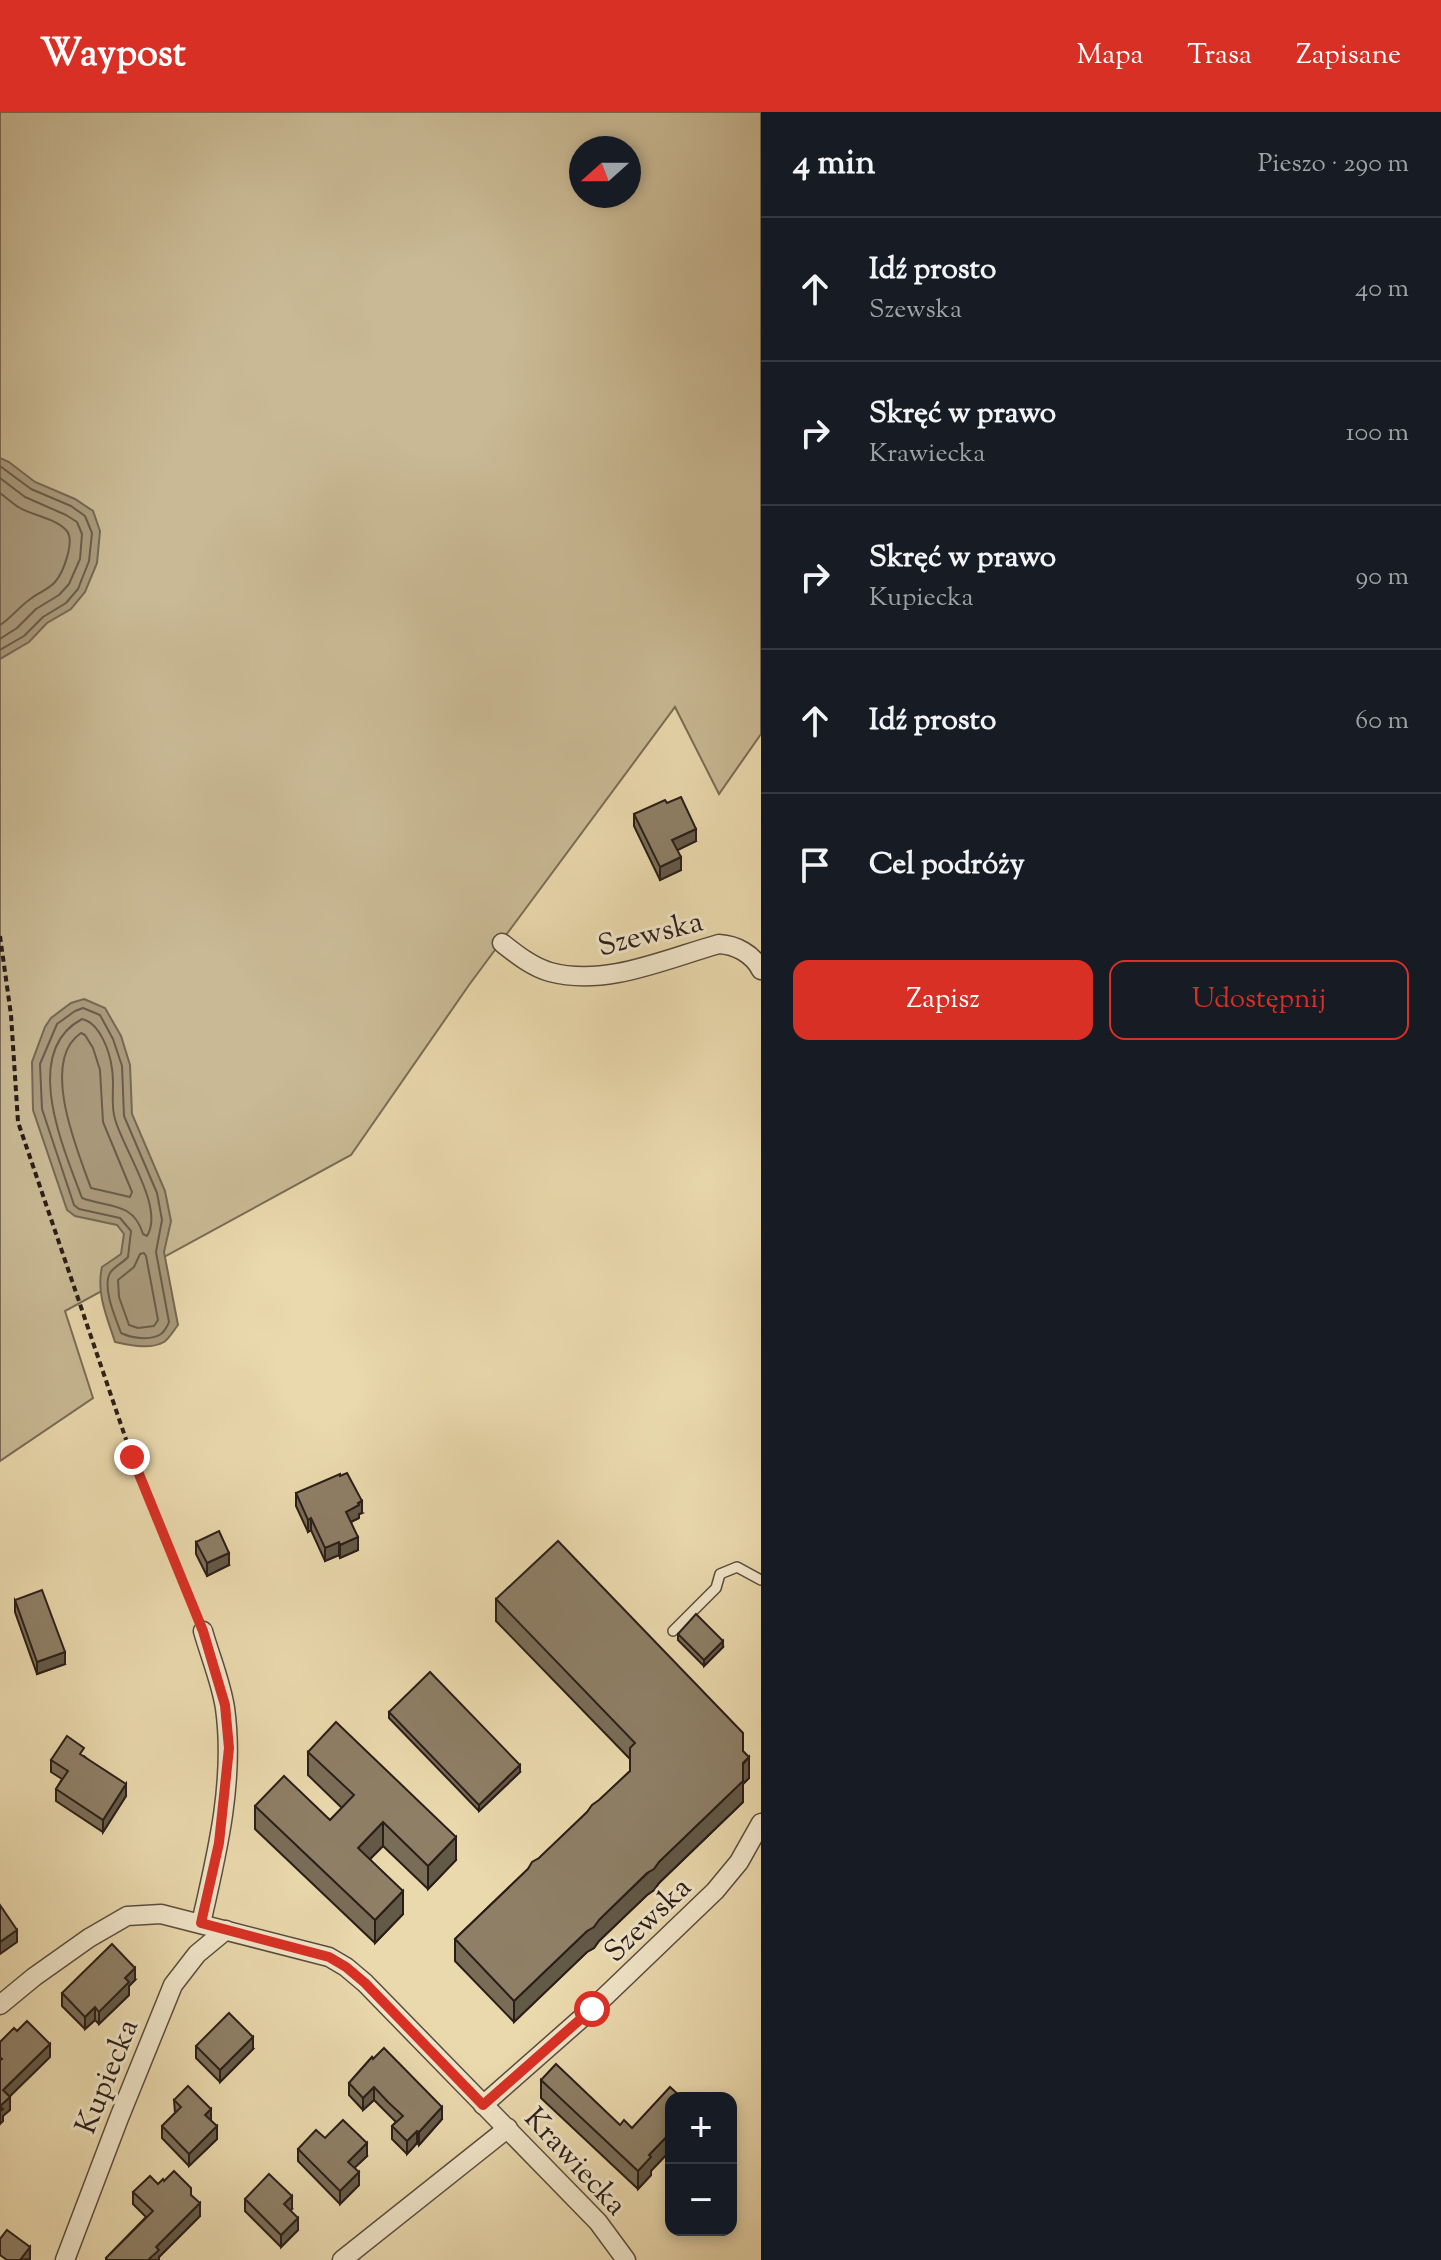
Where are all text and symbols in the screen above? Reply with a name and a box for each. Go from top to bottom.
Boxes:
text: Waypost [40,29,186,83]
text: Mapa [1077,36,1143,76]
text: Trasa [1187,36,1252,76]
text: Zapisane [1296,36,1401,76]
north arrow [569,136,641,208]
text: 4 min [793,140,875,189]
text: Pieszo · 290 m [1258,146,1409,183]
text: Idź prosto [869,249,996,292]
icon: ahead [793,267,837,311]
text: 40 m [1355,271,1409,308]
text: Szewska [869,292,962,329]
text: Skręć w prawo [869,393,1056,436]
icon: right [793,411,837,455]
text: 100 m [1346,415,1409,452]
text: Krawiecka [869,436,985,473]
text: Skręć w prawo [869,537,1056,580]
icon: right [793,555,837,599]
text: 90 m [1356,559,1409,596]
text: Kupiecka [869,580,974,617]
icon: ahead [793,699,837,743]
text: Idź prosto [869,700,996,743]
text: 60 m [1355,703,1409,740]
icon: arrive [793,843,837,887]
text: Cel podróży [869,844,1025,887]
street label: Szewska [593,902,708,969]
button: Zapisz [793,960,1093,1040]
button: Udostępnij [1109,960,1409,1040]
route end [114,1439,150,1475]
street label: Szewska [595,1868,702,1973]
route start [574,1991,610,2027]
street label: Kupiecka [66,2013,151,2141]
map controls [665,2092,737,2236]
button: + [665,2092,737,2164]
street label: Krawiecka [513,2099,636,2227]
button: − [665,2164,737,2236]

